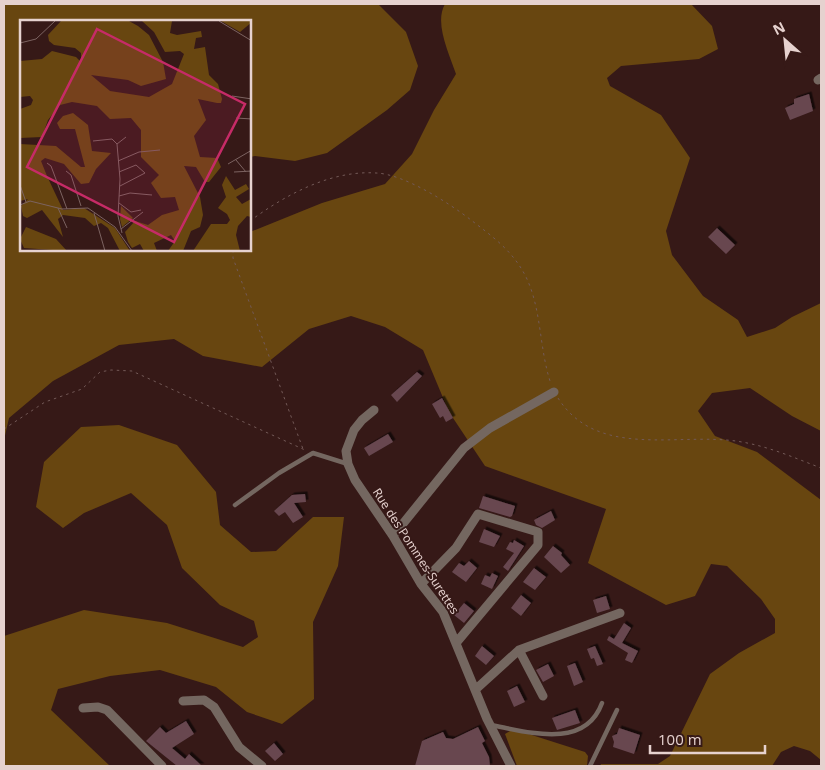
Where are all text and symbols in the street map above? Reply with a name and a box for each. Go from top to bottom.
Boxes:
north arrow [760,15,810,65]
text: N [769,17,788,39]
inset map [20,20,251,251]
street label: Rue des Pommes-Surettes [369,485,463,618]
scale bar [650,722,765,754]
text: 100 m [658,729,702,749]

